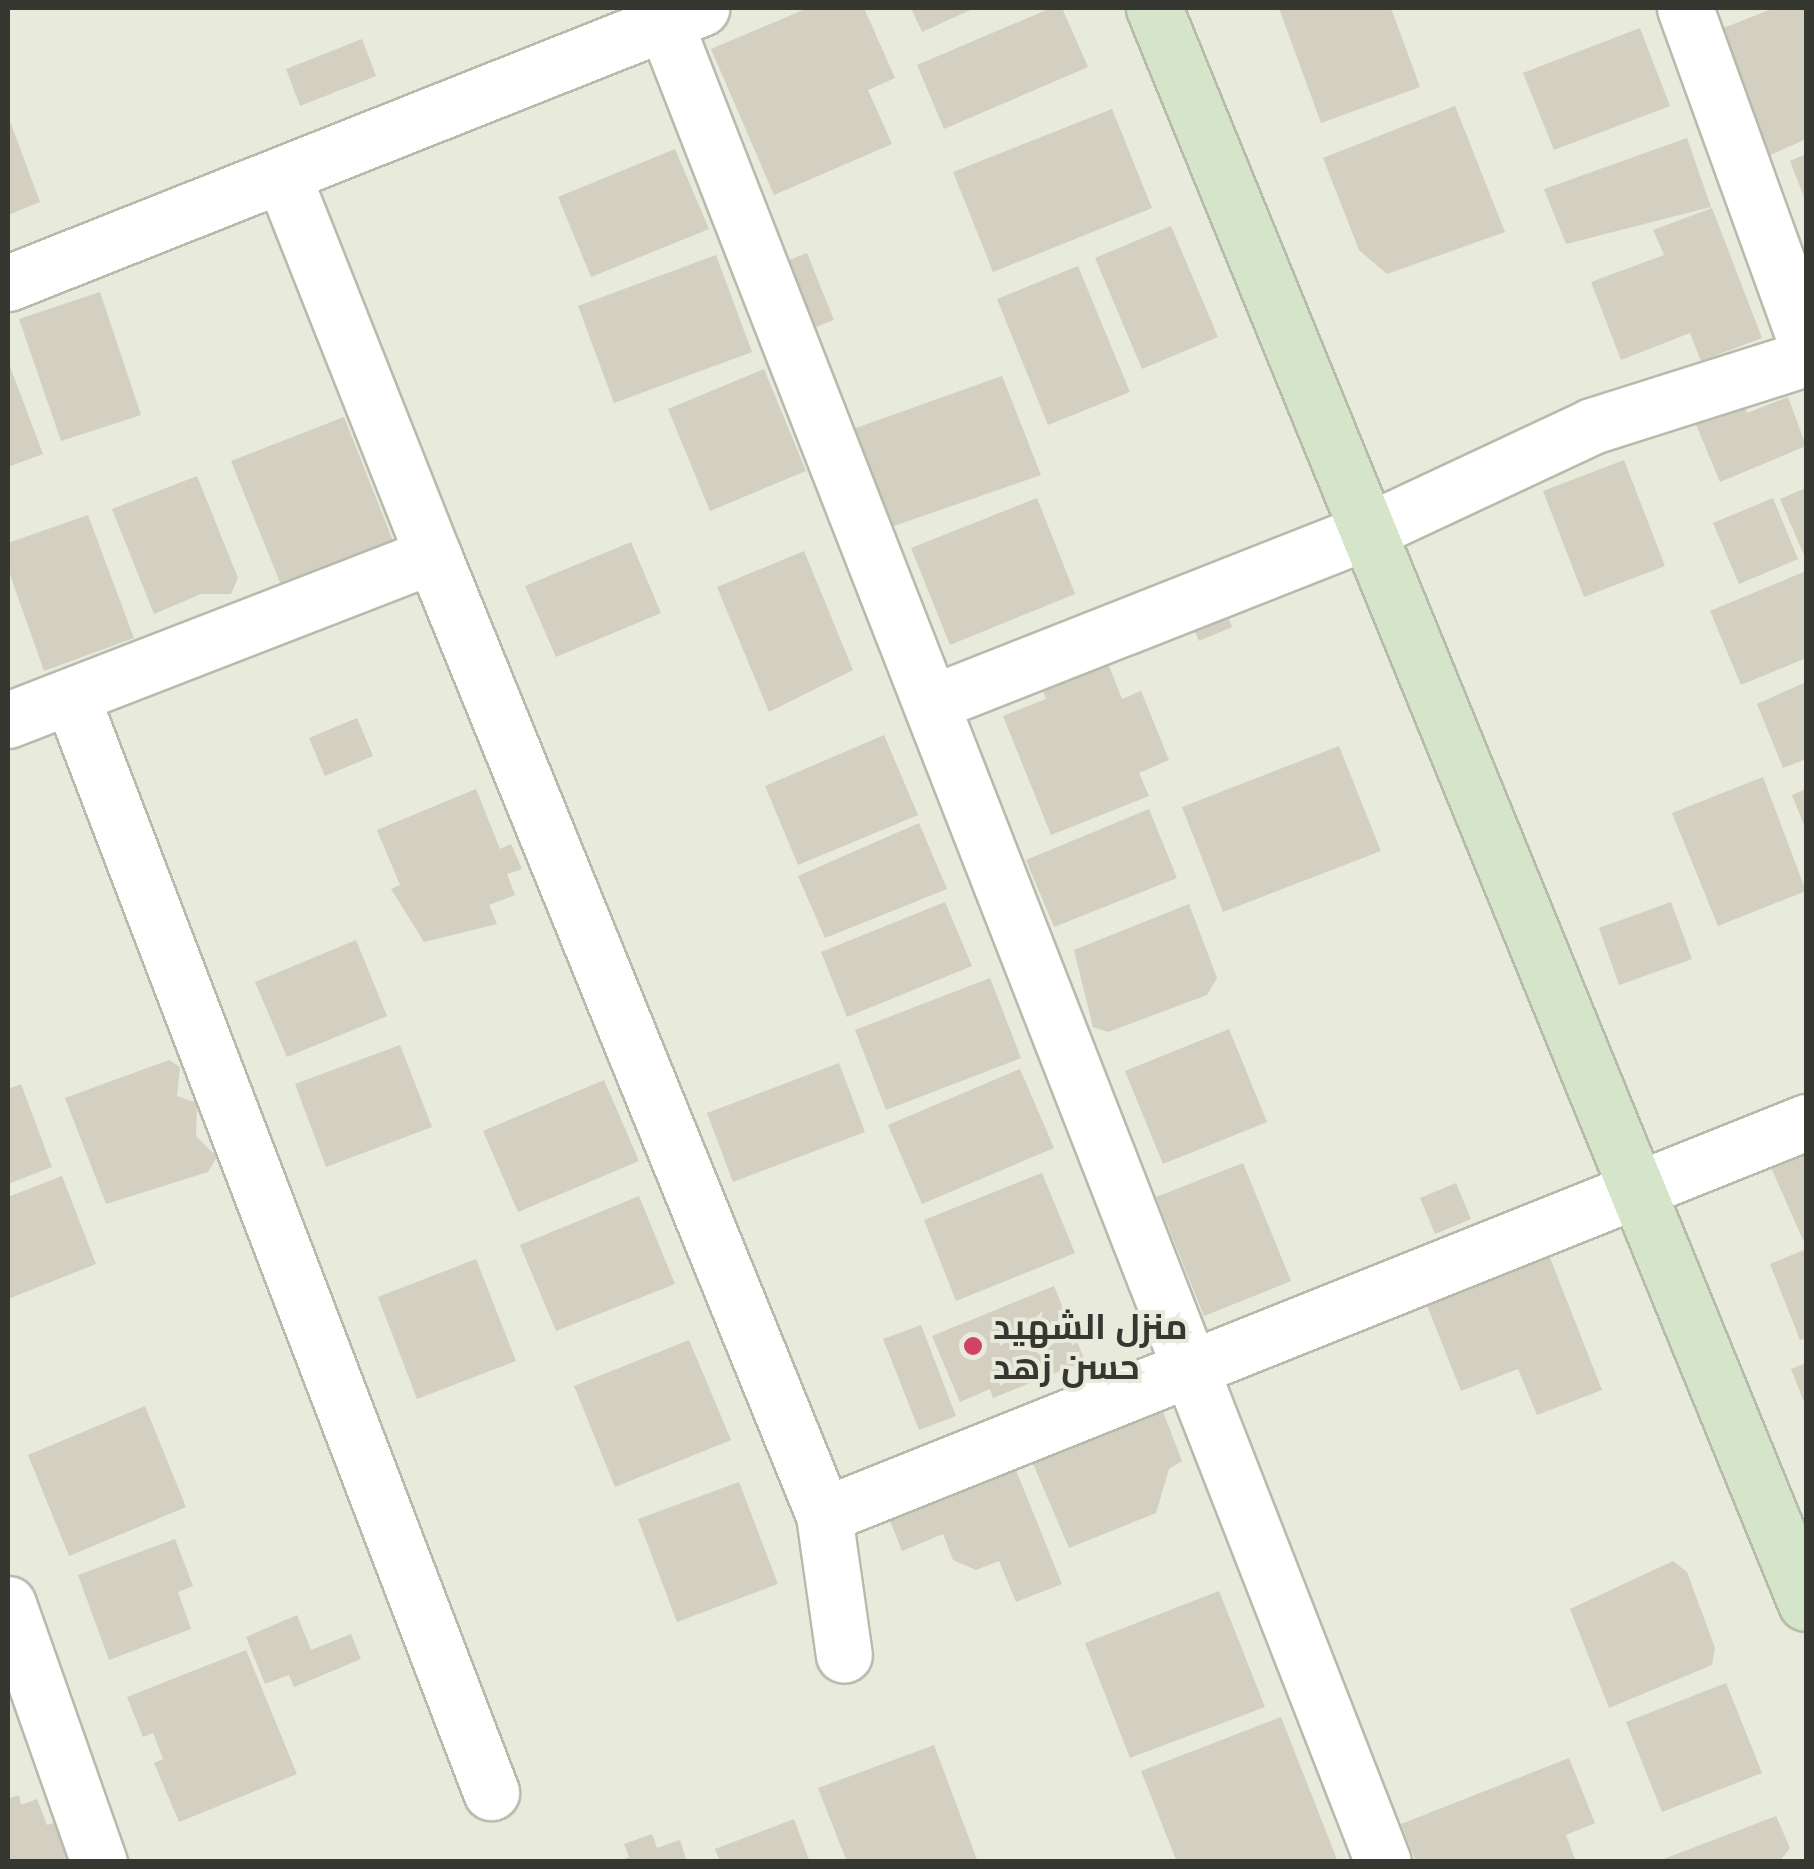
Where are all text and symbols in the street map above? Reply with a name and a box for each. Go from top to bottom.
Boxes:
place label: منزل الشهيد حسن زهد [993,1305,1188,1387]
marker: منزل الشهيد حسن زهد [962,1335,984,1357]

